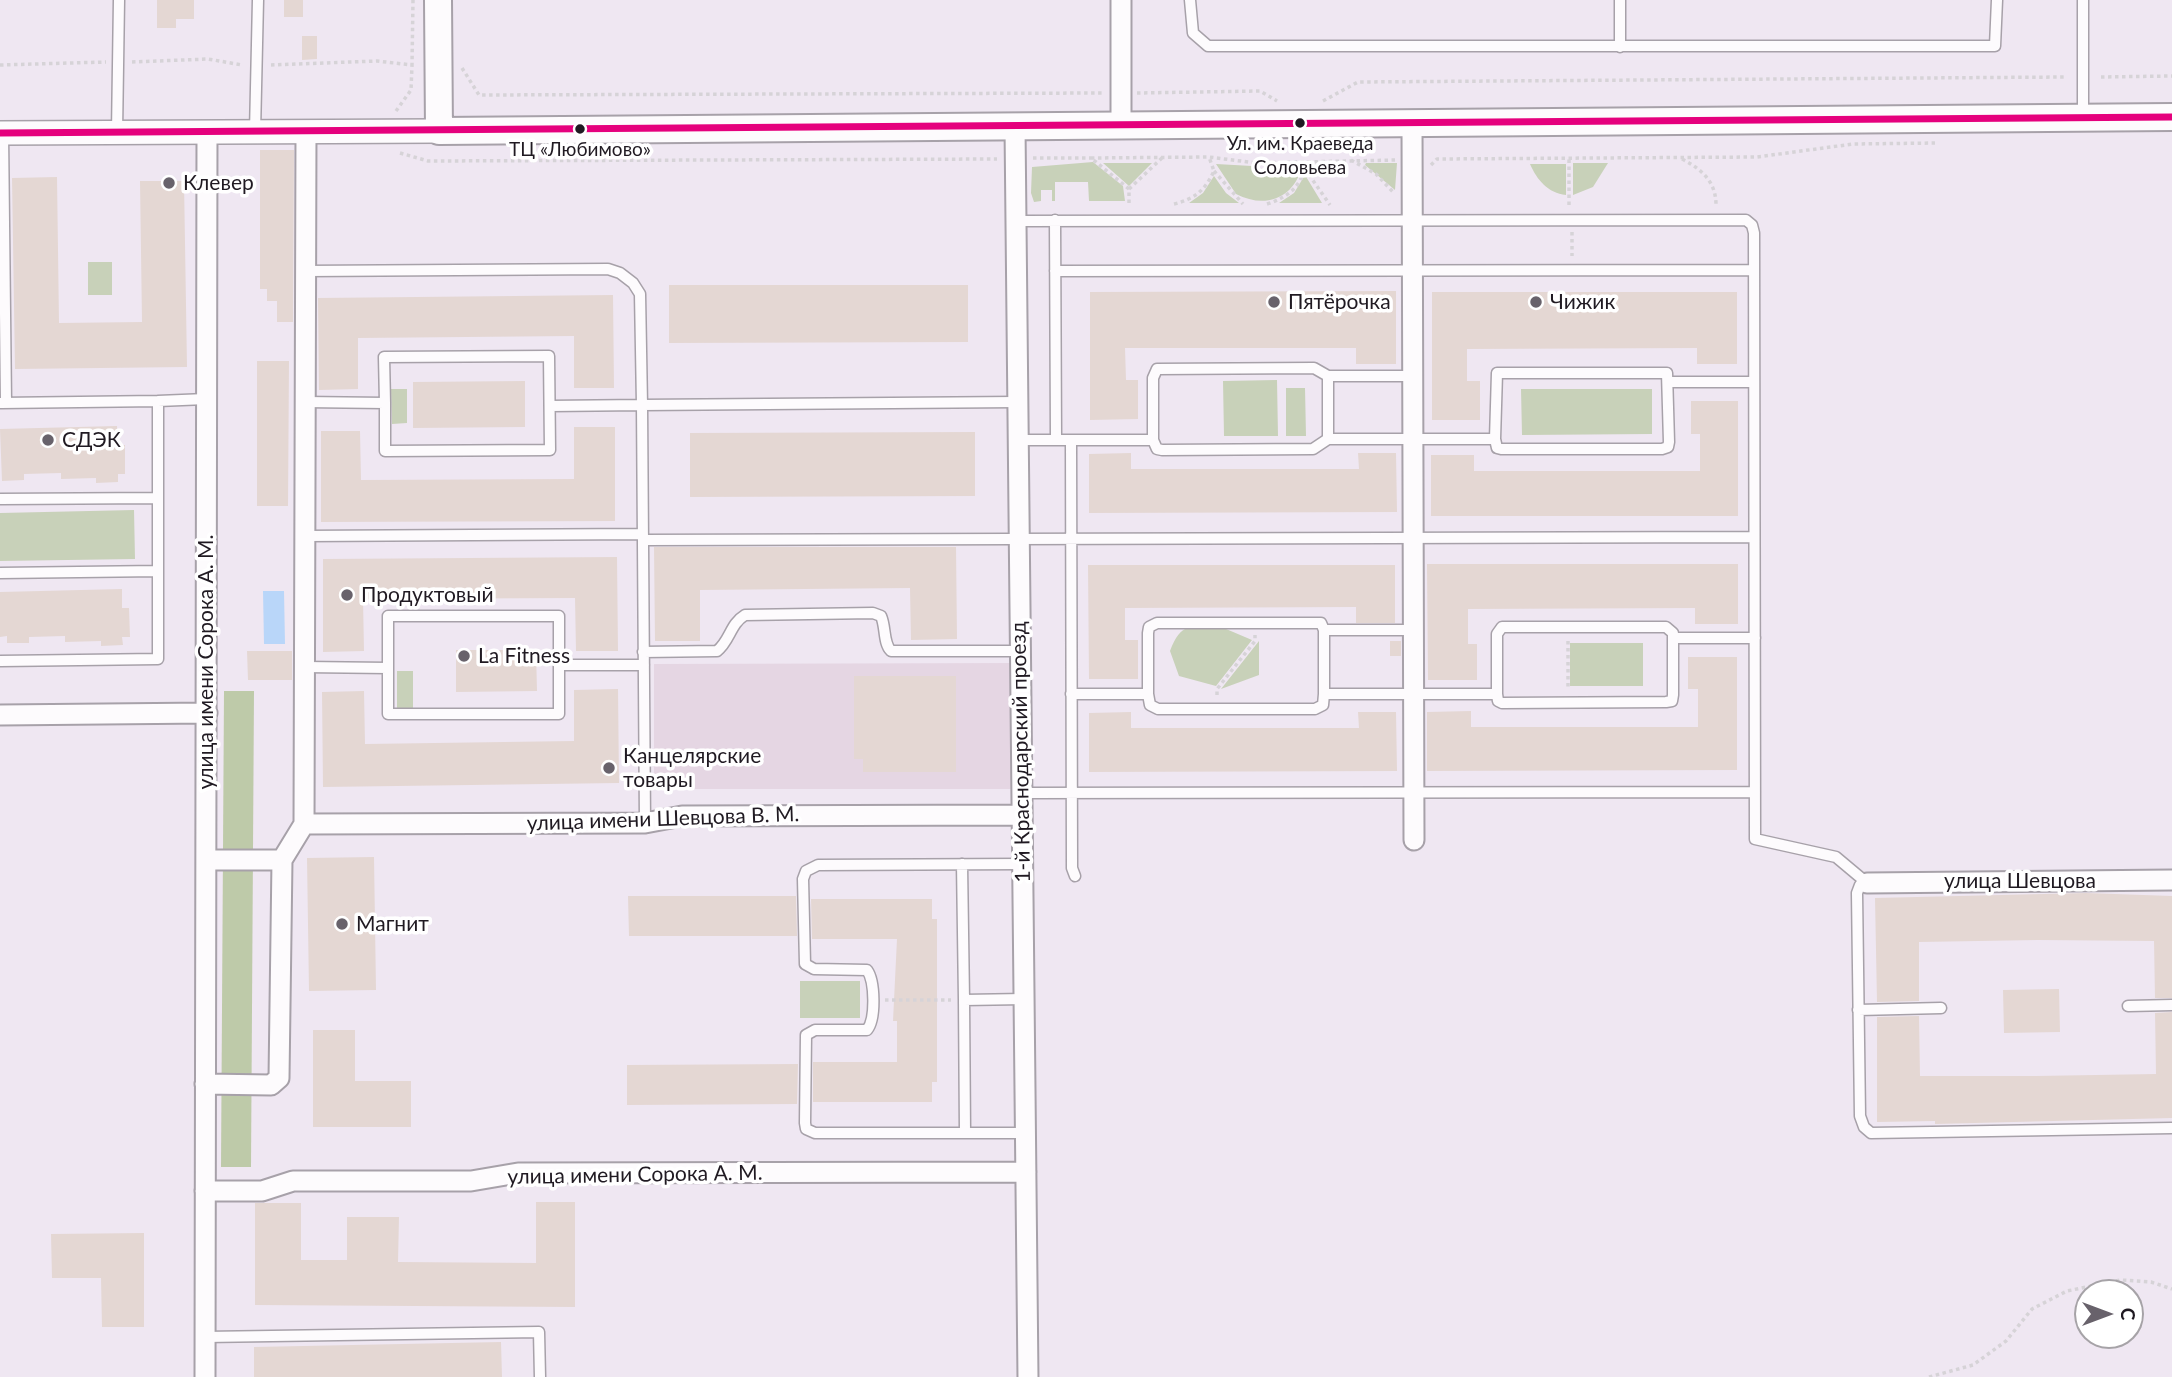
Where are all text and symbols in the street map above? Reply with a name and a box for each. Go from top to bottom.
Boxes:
marker: Ул. им. Краеведа Соловьева [1293,116,1307,130]
marker: ТЦ «Любимово» [573,122,587,136]
place label: Ул. им. Краеведа Соловьева [1227,133,1373,177]
place label: ТЦ «Любимово» [509,139,651,161]
place label: Клевер [183,170,254,196]
marker: Клевер [161,175,177,191]
place label: Пятёрочка [1288,289,1391,315]
place label: Чижик [1550,289,1615,315]
marker: Пятёрочка [1266,294,1282,310]
marker: Чижик [1528,294,1544,310]
place label: СДЭК [62,427,121,453]
marker: СДЭК [40,432,56,448]
street label: улица имени Сорока А. М. [193,534,219,790]
place label: Продуктовый [361,582,493,608]
marker: Продуктовый [339,587,355,603]
street label: 1-й Краснодарский проезд [1006,621,1036,883]
place label: La Fitness [478,643,570,669]
marker: La Fitness [456,648,472,664]
place label: Канцелярские товары [623,743,761,793]
marker: Канцелярские товары [601,760,617,776]
street label: улица имени Шевцова В. М. [526,802,800,836]
street label: улица Шевцова [1944,868,2096,894]
place label: Магнит [356,911,429,937]
marker: Магнит [334,916,350,932]
street label: улица имени Сорока А. М. [507,1160,763,1190]
north arrow [2074,1279,2144,1349]
text: С [2117,1308,2140,1320]

